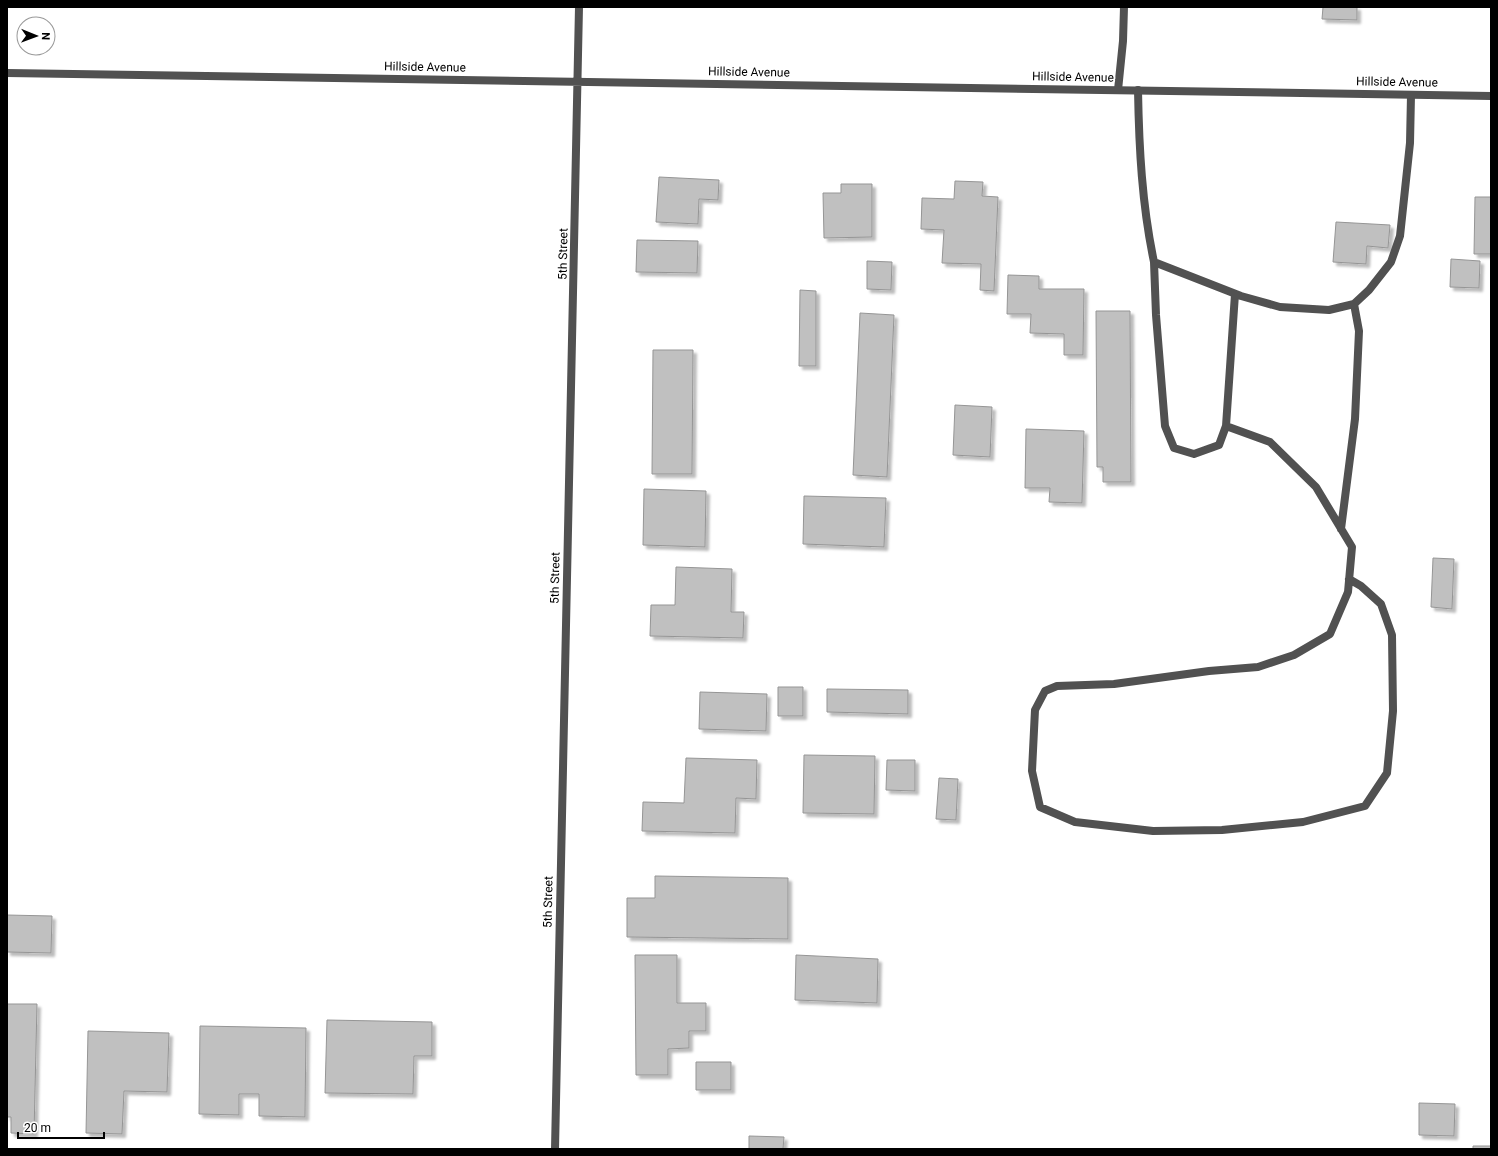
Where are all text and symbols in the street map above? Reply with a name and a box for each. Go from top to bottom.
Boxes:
north arrow [16,16,56,56]
text: N [39,32,52,40]
street label: Hillside Avenue [384,59,466,75]
street label: Hillside Avenue [708,64,790,80]
street label: Hillside Avenue [1032,69,1114,85]
street label: Hillside Avenue [1356,74,1438,90]
street label: 5th Street [556,228,570,280]
street label: 5th Street [548,552,562,604]
street label: 5th Street [541,876,555,928]
scale bar [18,1114,104,1140]
text: 20 m [24,1121,51,1135]

